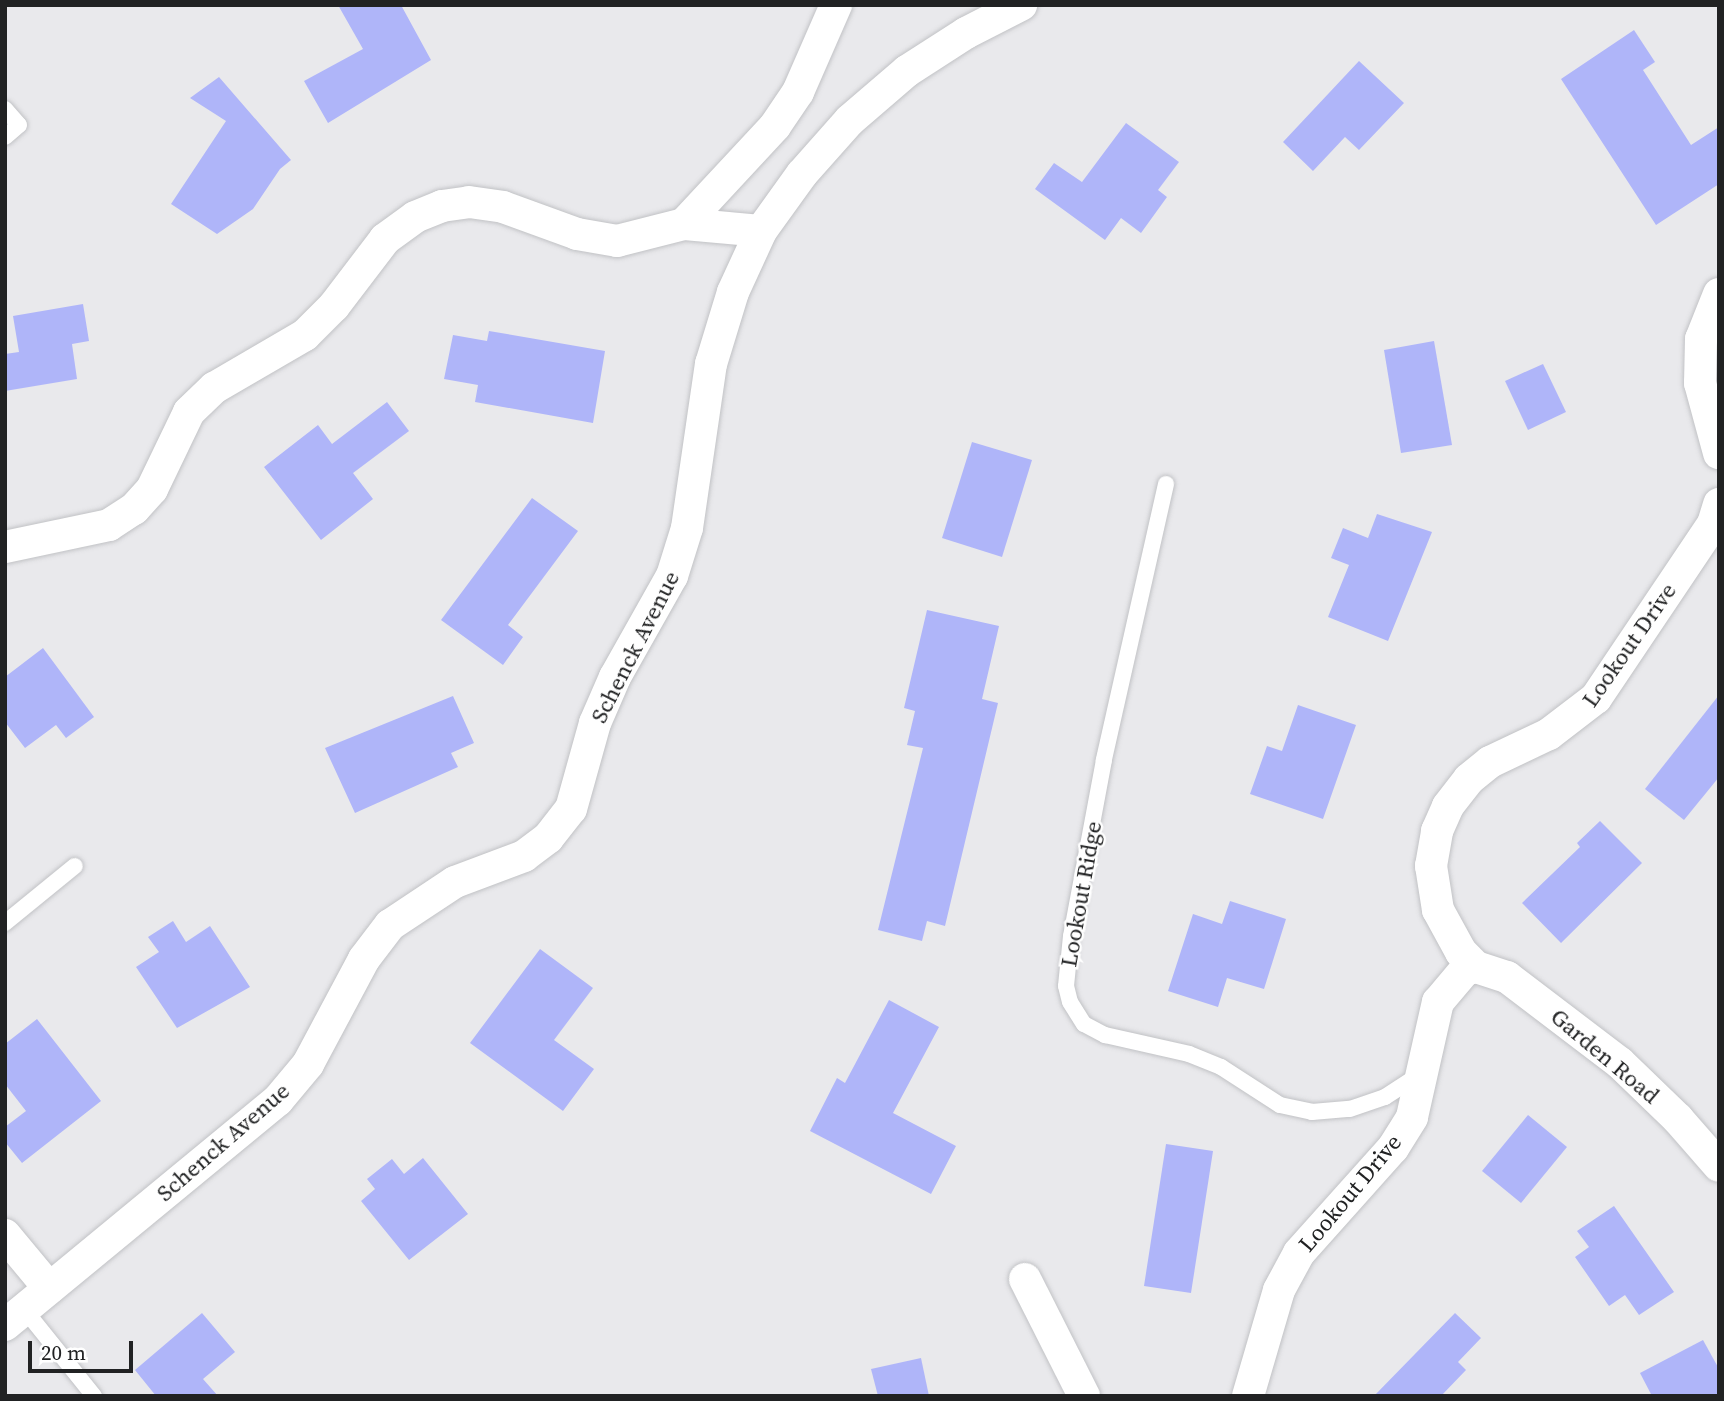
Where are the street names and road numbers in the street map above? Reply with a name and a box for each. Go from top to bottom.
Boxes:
street label: Schenck Avenue [585,566,685,728]
street label: Lookout Drive [1576,578,1682,712]
street label: Lookout Ridge [1055,819,1107,969]
street label: Garden Road [1545,1003,1665,1109]
street label: Schenck Avenue [151,1077,295,1207]
street label: Lookout Drive [1293,1129,1407,1257]

